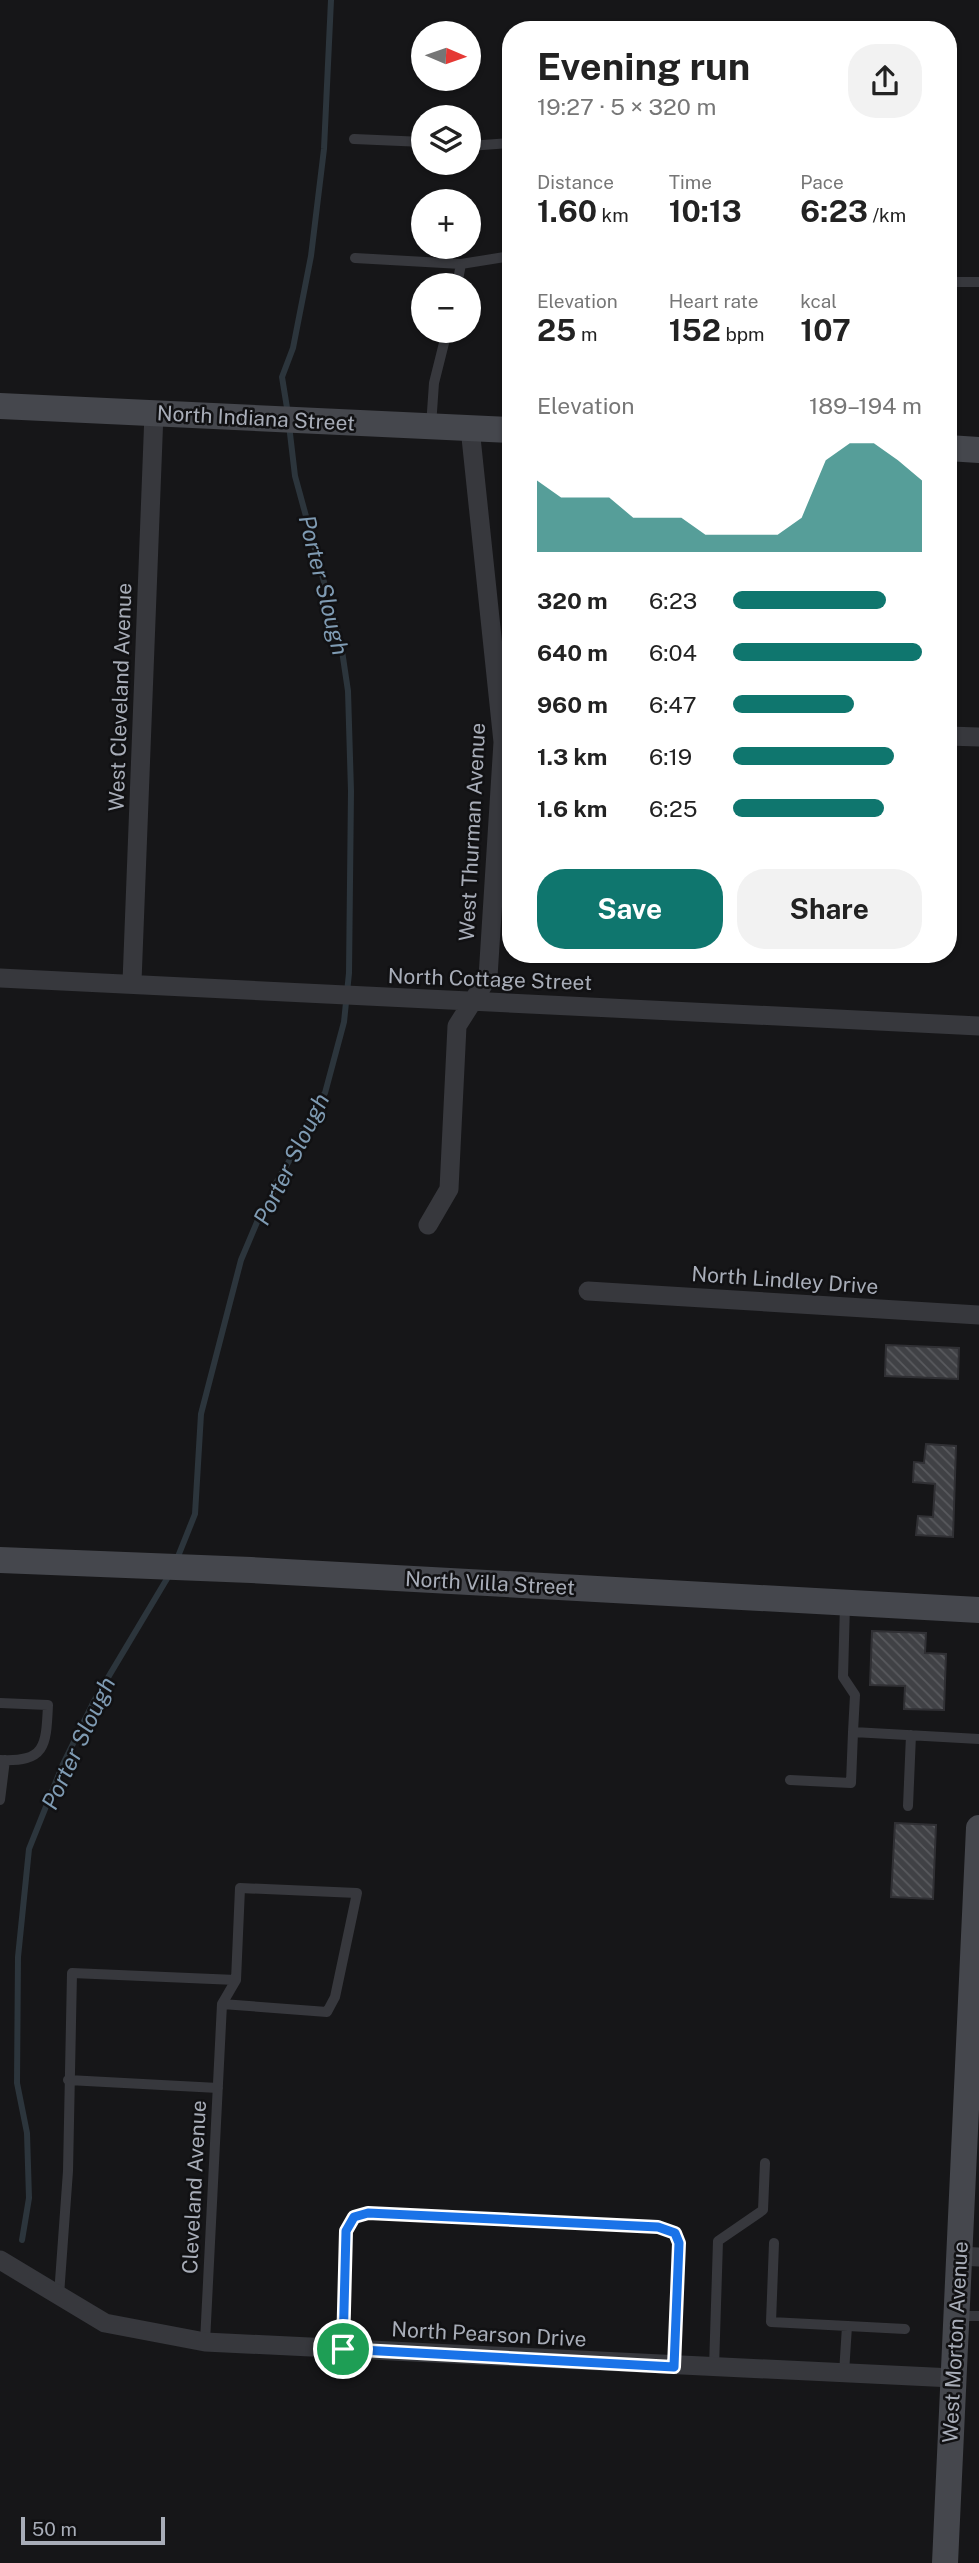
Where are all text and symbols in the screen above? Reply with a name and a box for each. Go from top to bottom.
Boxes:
north arrow [411,21,481,91]
map controls [411,21,481,343]
text: Evening run [537,44,750,89]
button: share [848,44,922,118]
text: 19:27 · 5 × 320 m [537,93,716,120]
button: layers [411,105,481,175]
text: Distance [537,171,614,193]
text: Time [669,171,712,193]
text: Pace [800,171,844,193]
button: + [411,189,481,259]
text: 1.60 [537,193,597,229]
text: 10:13 [669,193,742,229]
text: 6:23 [800,193,868,229]
text: km [597,204,629,226]
text: /km [868,204,906,226]
button: − [411,273,481,343]
text: Elevation [537,290,618,312]
text: Heart rate [669,290,758,312]
text: kcal [800,290,837,312]
text: 25 [537,312,576,348]
text: 152 [669,312,721,348]
text: 107 [800,312,851,348]
text: m [576,323,597,345]
text: bpm [721,323,765,345]
text: Elevation [537,392,635,419]
text: 189–194 m [809,392,922,419]
street label: North Indiana Street [156,400,356,436]
water label: Porter Slough [294,512,354,658]
street label: West Cleveland Avenue [104,582,136,812]
text: 320 m [537,587,608,614]
text: 6:23 [649,587,697,614]
text: 640 m [537,639,608,666]
text: 6:04 [649,639,697,666]
text: 960 m [537,691,608,718]
text: 6:47 [649,691,697,718]
street label: West Thurman Avenue [454,722,490,942]
text: 1.3 km [537,743,607,770]
text: 6:19 [649,743,692,770]
text: 1.6 km [537,795,607,822]
text: 6:25 [649,795,697,822]
button: Save [537,869,723,949]
button: Share [737,869,922,949]
street label: North Cottage Street [387,963,593,995]
water label: Porter Slough [247,1089,335,1229]
street label: North Lindley Drive [691,1261,879,1299]
street label: North Villa Street [404,1566,576,1600]
water label: Porter Slough [35,1672,121,1814]
street label: Cleveland Avenue [177,2099,211,2275]
street label: West Morton Avenue [937,2241,973,2443]
street label: North Pearson Drive [391,2316,587,2352]
pin [313,2319,373,2379]
icon: arrive [324,2330,362,2368]
scale bar [21,2514,164,2546]
text: 50 m [32,2518,77,2540]

